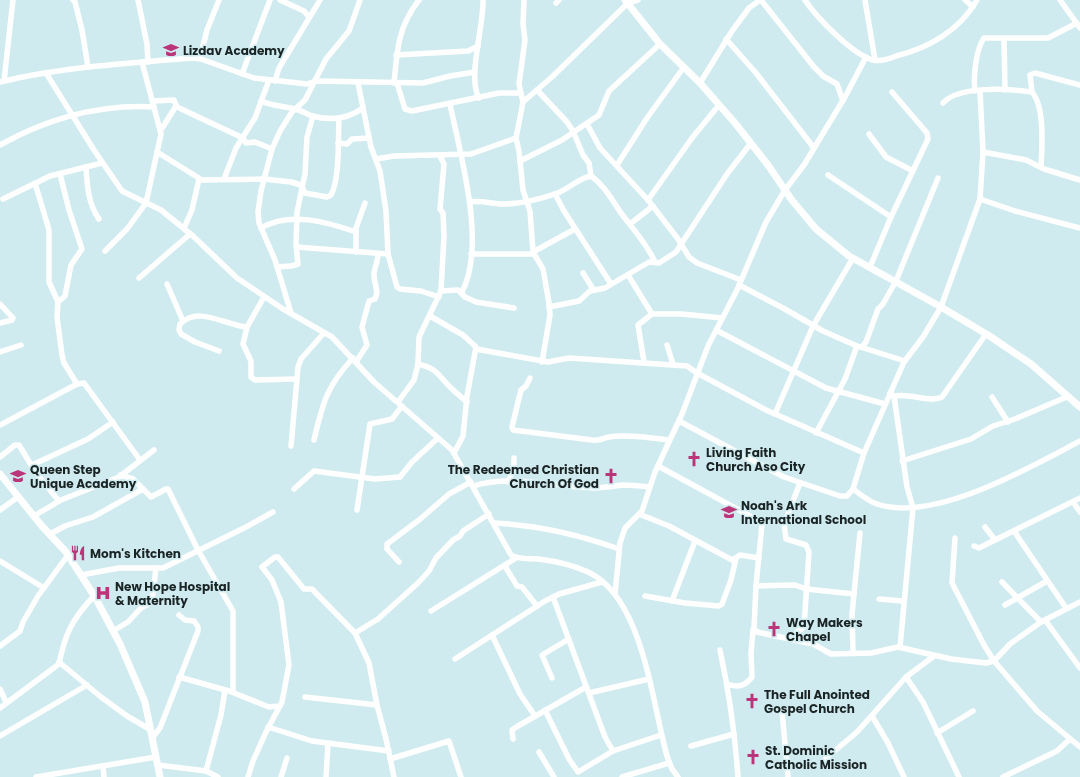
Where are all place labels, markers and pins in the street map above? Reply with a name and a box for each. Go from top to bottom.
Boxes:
school or university icon: Lizdav Academy [162,41,180,59]
place label: Lizdav Academy [183,42,285,59]
place label: Living Faith Church Aso City [706,444,806,475]
church icon: Living Faith Church Aso City [685,450,703,468]
place label: Queen Step Unique Academy [30,461,137,492]
place label: The Redeemed Christian Church Of God [448,461,599,492]
school or university icon: Queen Step Unique Academy [9,467,27,485]
church icon: The Redeemed Christian Church Of God [602,467,620,485]
place label: Noah's Ark International School [741,497,866,528]
school or university icon: Noah's Ark International School [720,503,738,521]
restaurant icon: Mom's Kitchen [69,544,87,562]
place label: Mom's Kitchen [90,545,181,562]
place label: New Hope Hospital & Maternity [115,578,230,609]
hospital icon: New Hope Hospital & Maternity [94,584,112,602]
place label: Way Makers Chapel [786,614,863,645]
church icon: Way Makers Chapel [765,620,783,638]
place label: The Full Anointed Gospel Church [764,686,870,717]
church icon: The Full Anointed Gospel Church [743,692,761,710]
place label: St. Dominic Catholic Mission [765,742,867,773]
church icon: St. Dominic Catholic Mission [744,748,762,766]

